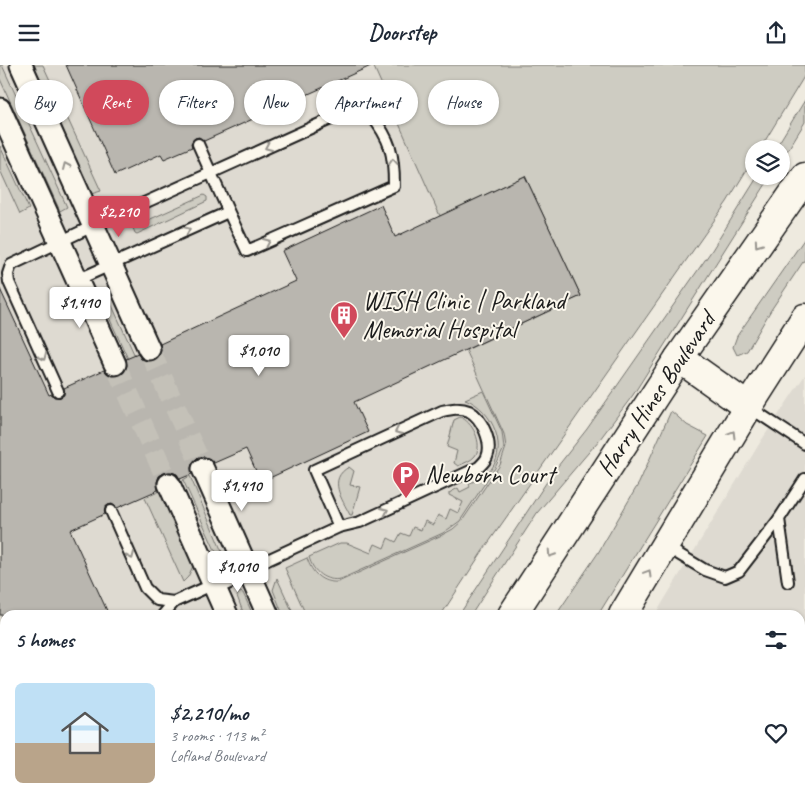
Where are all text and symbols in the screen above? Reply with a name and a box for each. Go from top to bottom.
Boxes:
icon: menu [15,19,43,47]
text: Doorstep [369,19,436,47]
icon: share [762,19,790,47]
chip: Buy [15,80,73,125]
chip: Rent [83,80,149,125]
chip: Filters [159,80,234,125]
chip: New [244,80,306,125]
chip: Apartment [316,80,418,125]
chip: House [428,80,499,125]
map controls [745,140,790,185]
button: layers [745,140,790,185]
one-way arrow [264,141,273,151]
one-way arrow [388,157,399,165]
one-way arrow [61,162,72,171]
pin: $2,210 [78,195,160,238]
text: $2,210 [99,202,139,222]
one-way arrow [182,226,191,237]
one-way arrow [262,238,271,248]
one-way arrow [755,238,764,248]
place label: WISH Clinic | Parkland Memorial Hospital [363,285,569,346]
pin: $1,410 [39,287,121,329]
text: $1,410 [60,293,100,313]
building icon: WISH Clinic | Parkland Memorial Hospital [329,300,359,339]
street label: Harry Hines Boulevard [589,303,725,482]
pin: $1,010 [218,335,300,377]
text: $1,010 [239,341,279,361]
one-way arrow [36,352,47,361]
one-way arrow [394,425,403,435]
one-way arrow [725,431,735,440]
place label: Newborn Court [425,459,558,491]
parking icon: Newborn Court [391,460,421,499]
pin: $1,410 [201,469,283,512]
text: $1,410 [222,476,262,496]
one-way arrow [380,506,389,517]
one-way arrow [548,549,557,558]
one-way arrow [124,551,135,560]
pin: $1,010 [197,551,279,593]
text: $1,010 [218,557,258,577]
one-way arrow [642,570,652,579]
icon: filters [762,626,790,654]
text: 5 homes [15,627,74,653]
text: $2,210/mo [170,700,248,726]
icon: home [55,703,115,763]
icon: heart [762,719,790,747]
text: 3 rooms · 113 m² [170,726,264,746]
text: Lofland Boulevard [170,746,265,766]

